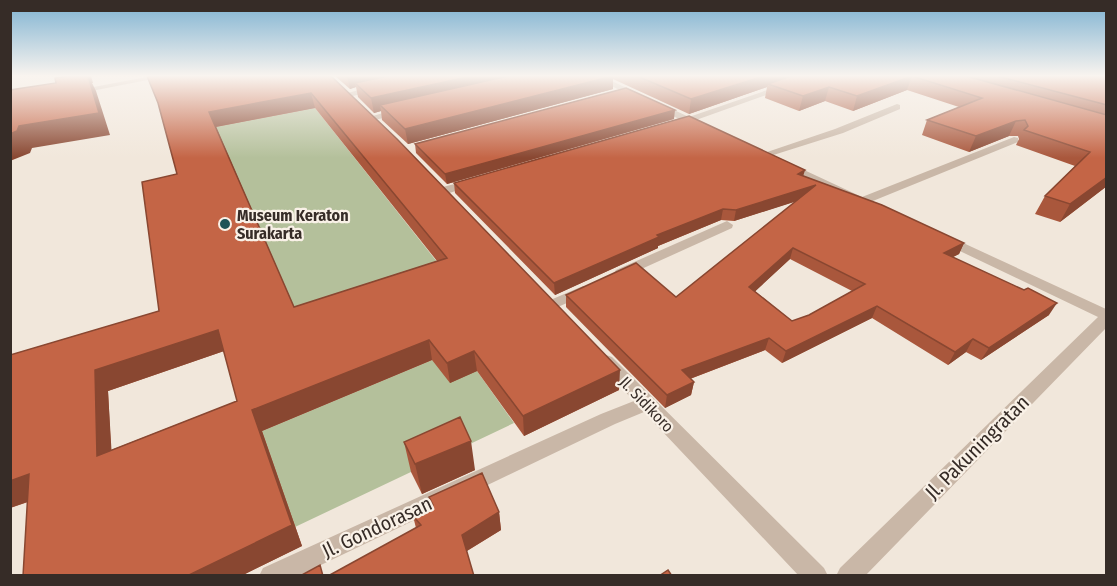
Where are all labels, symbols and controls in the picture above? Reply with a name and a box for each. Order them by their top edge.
place label: Museum Keraton Surakarta [237,206,349,243]
marker: Museum Keraton Surakarta [218,217,232,231]
street label: Jl. Sidikoro [616,373,678,436]
street label: Jl. Pakuningratan [920,390,1034,504]
street label: Jl. Gondorasan [318,491,436,563]

